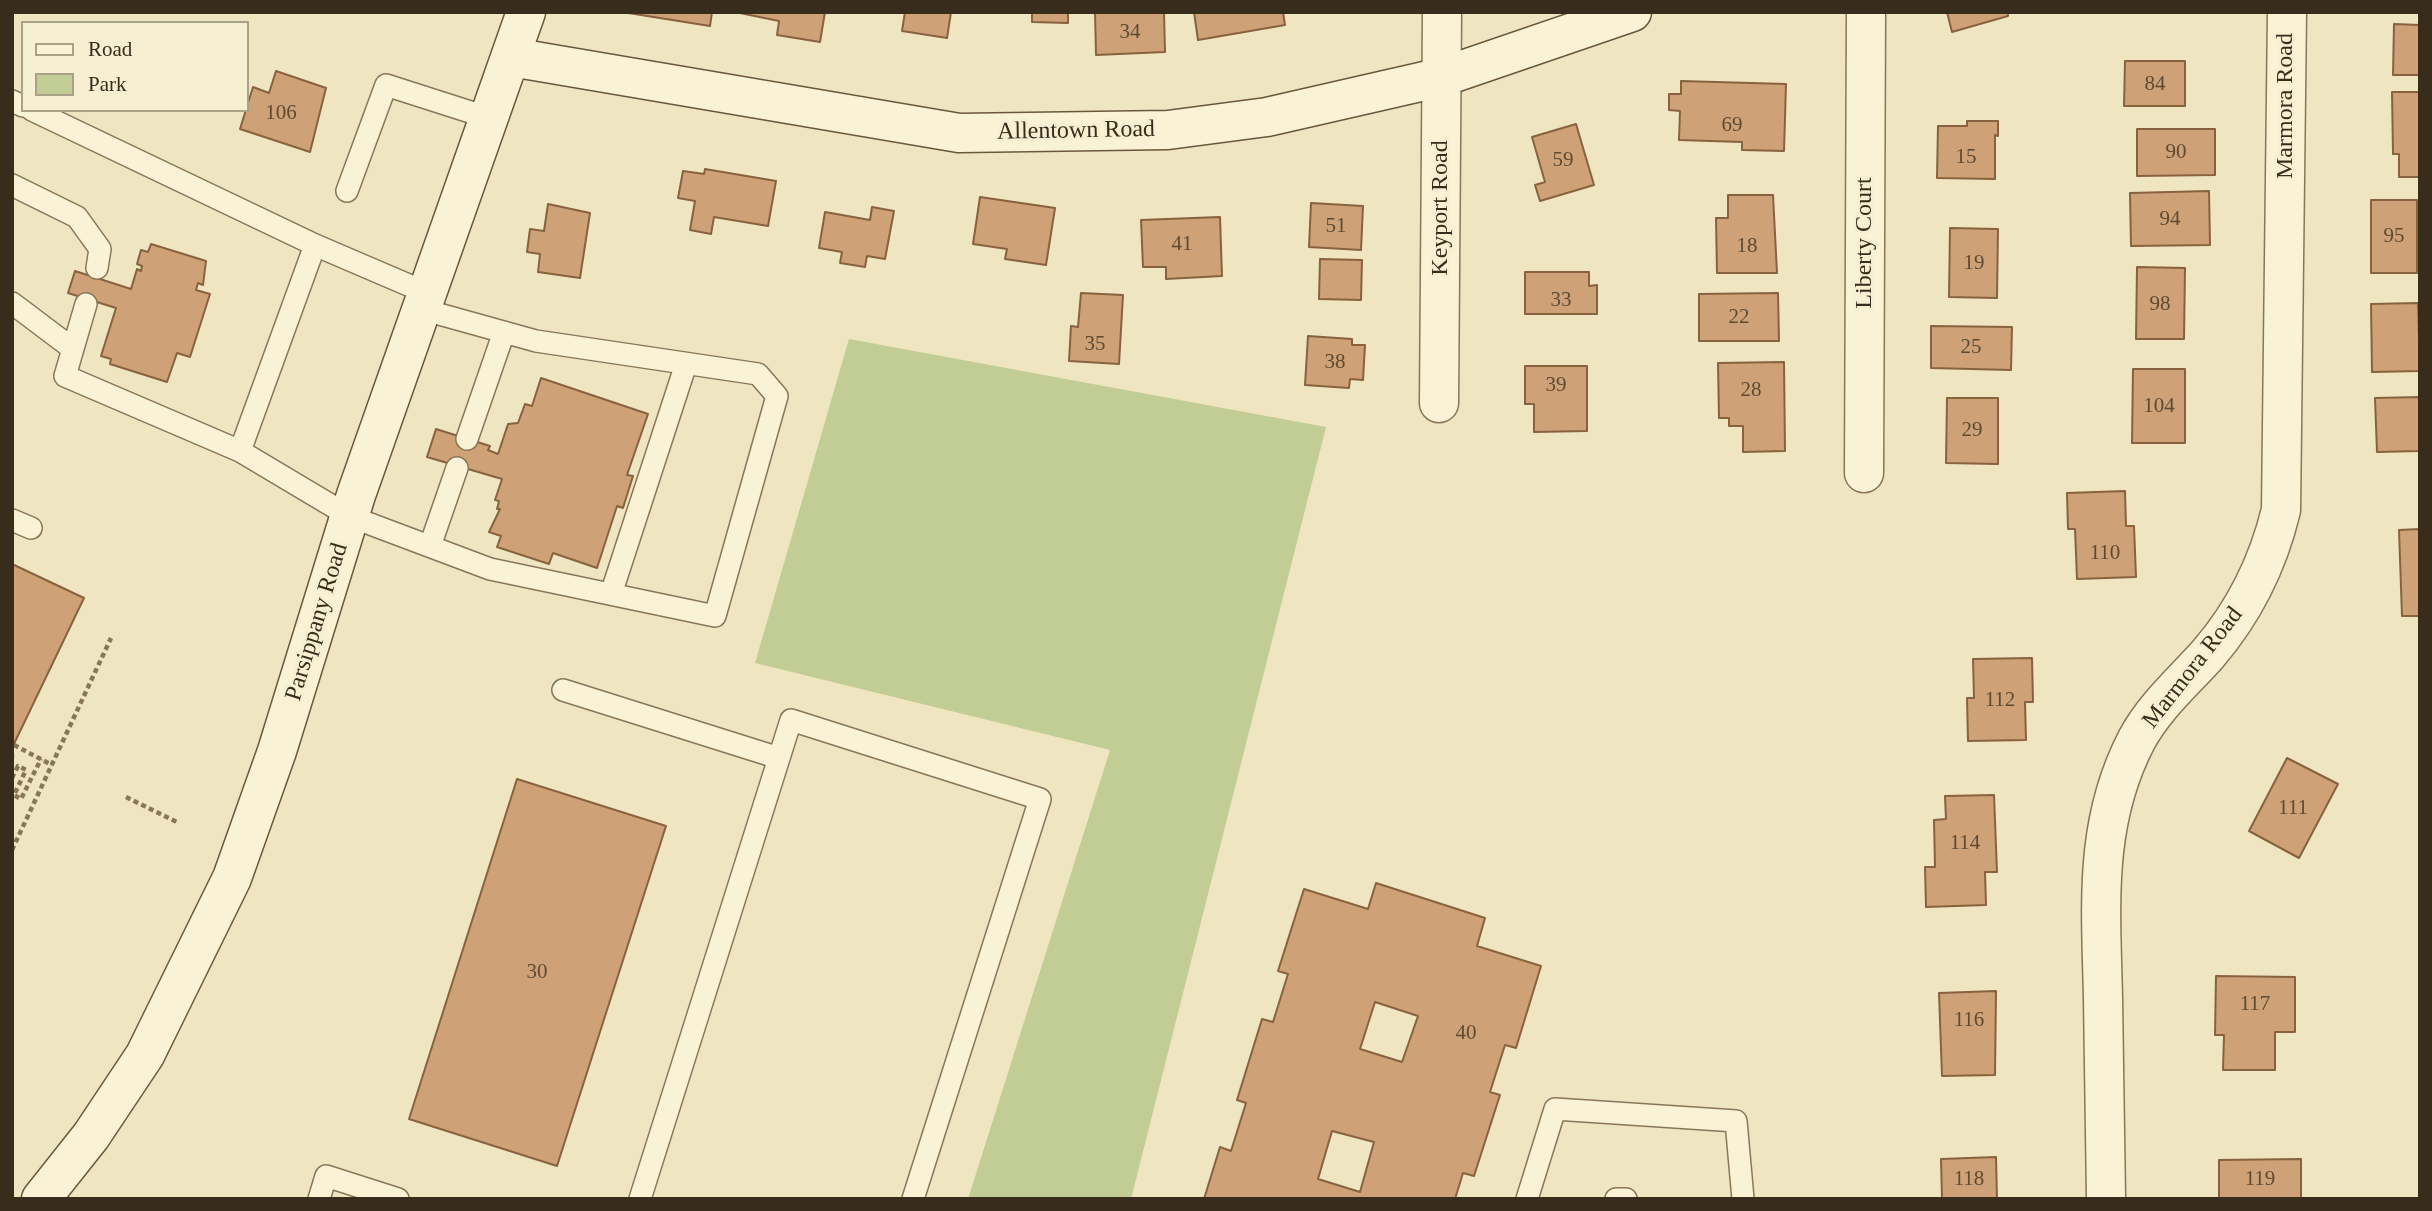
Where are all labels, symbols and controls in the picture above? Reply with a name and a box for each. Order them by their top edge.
house number: 34 [1120,19,1140,45]
legend [21,21,248,112]
street label: Marmora Road [2272,33,2300,179]
text: Road [88,37,132,61]
house number: 84 [2144,71,2166,97]
text: Park [88,72,127,96]
house number: 106 [265,100,297,126]
house number: 69 [1722,112,1742,138]
street label: Allentown Road [997,115,1155,147]
house number: 90 [2166,139,2186,165]
street label: Keyport Road [1427,140,1455,276]
house number: 15 [1955,144,1976,170]
house number: 59 [1552,147,1574,173]
street label: Liberty Court [1851,177,1879,309]
house number: 94 [2160,206,2180,232]
house number: 51 [1326,213,1346,239]
house number: 95 [2384,223,2404,249]
house number: 41 [1172,231,1192,257]
house number: 18 [1736,233,1758,259]
house number: 19 [1964,250,1984,276]
house number: 33 [1550,287,1572,313]
house number: 98 [2150,291,2170,317]
house number: 22 [1728,304,1750,330]
house number: 35 [1084,331,1106,357]
house number: 25 [1960,334,1982,360]
house number: 38 [1324,349,1346,375]
house number: 39 [1546,372,1566,398]
house number: 28 [1740,377,1762,403]
house number: 104 [2143,393,2175,419]
house number: 29 [1962,417,1982,443]
street label: Parsippany Road [279,540,355,704]
house number: 110 [2090,540,2120,566]
street label: Marmora Road [2137,602,2249,734]
house number: 112 [1985,687,2015,713]
house number: 111 [2278,795,2308,821]
house number: 114 [1950,830,1980,856]
house number: 30 [526,959,548,985]
house number: 117 [2240,991,2270,1017]
house number: 116 [1954,1007,1984,1033]
house number: 40 [1456,1020,1476,1046]
house number: 118 [1954,1166,1984,1192]
house number: 119 [2245,1166,2275,1192]

